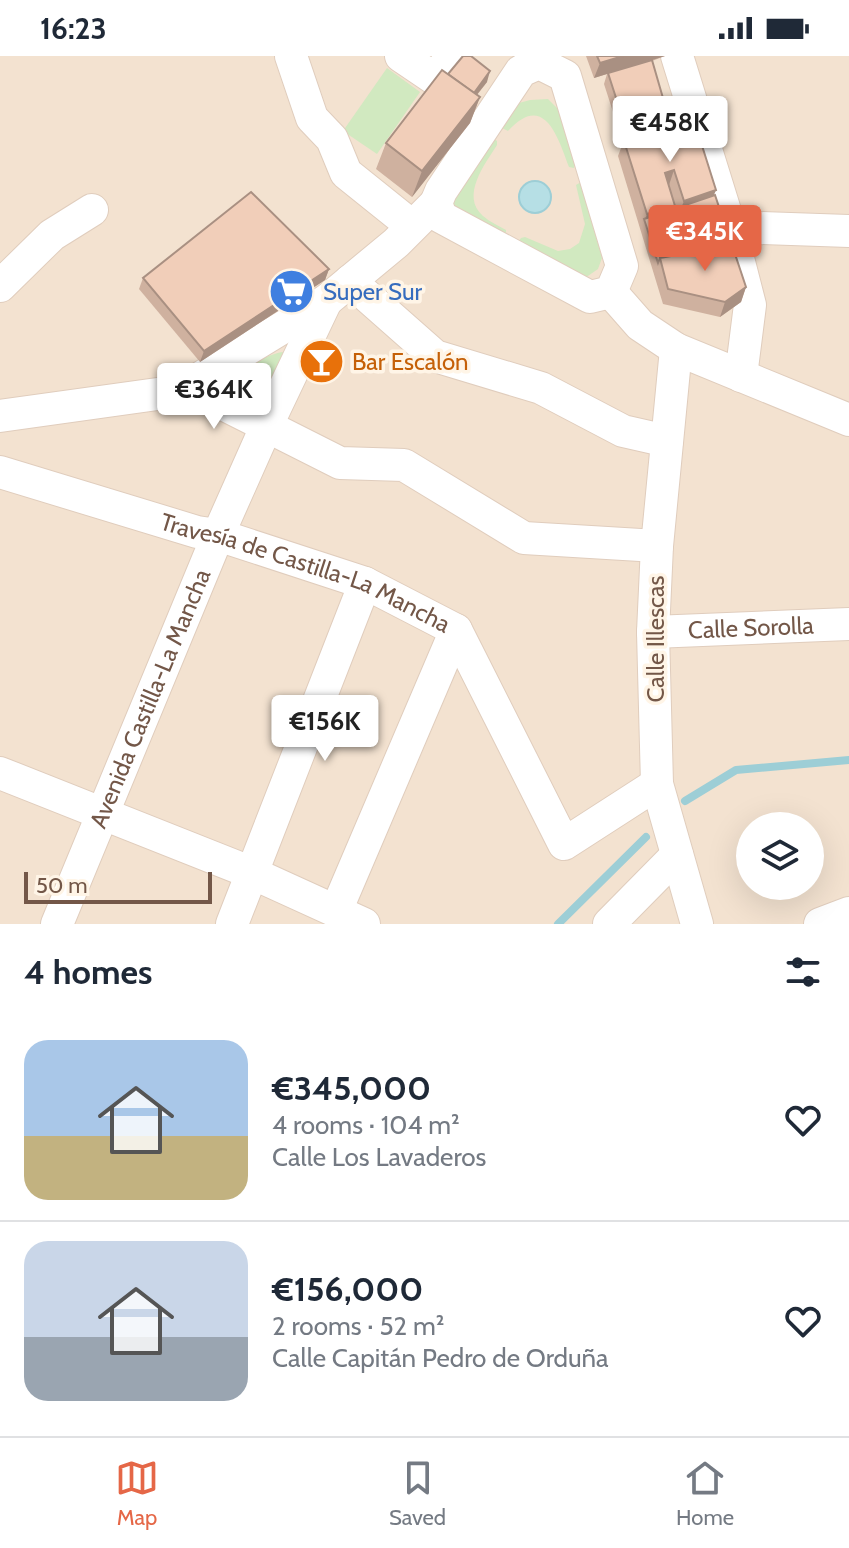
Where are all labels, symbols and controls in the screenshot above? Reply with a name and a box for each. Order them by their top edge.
text: 16:23 [40,10,107,47]
pin: €458K [614,96,726,164]
text: €458K [631,106,709,138]
pin: €345K [649,205,761,273]
text: €345K [666,215,744,247]
supermarket icon: Super Sur [268,268,316,316]
place label: Super Sur [323,277,423,306]
bar icon: Bar Escalón [297,338,345,386]
place label: Bar Escalón [352,347,469,376]
pin: €364K [158,363,270,431]
text: €364K [175,373,253,405]
street label: Travesía de Castilla-La Mancha [157,507,456,639]
street label: Avenida Castilla-La Mancha [83,564,217,832]
street label: Calle Illescas [641,576,670,702]
street label: Calle Sorolla [687,610,815,645]
pin: €156K [269,695,381,763]
text: €156K [289,705,361,737]
map controls [736,812,824,900]
button: layers [736,812,824,900]
scale bar [24,868,212,904]
text: 50 m [36,872,88,899]
icon: filters [781,950,825,994]
text: 4 homes [24,951,152,993]
text: €345,000 [272,1067,431,1109]
icon: home [88,1072,184,1168]
icon: heart [781,1098,825,1142]
text: 4 rooms · 104 m² [272,1109,460,1141]
text: Calle Los Lavaderos [272,1141,486,1173]
text: €156,000 [272,1268,423,1310]
icon: home [88,1273,184,1369]
icon: heart [781,1299,825,1343]
text: 2 rooms · 52 m² [272,1310,444,1342]
text: Calle Capitán Pedro de Orduña [272,1342,609,1374]
tab: Map [115,1456,159,1531]
tab: Saved [389,1456,446,1531]
tab: Home [676,1456,734,1531]

